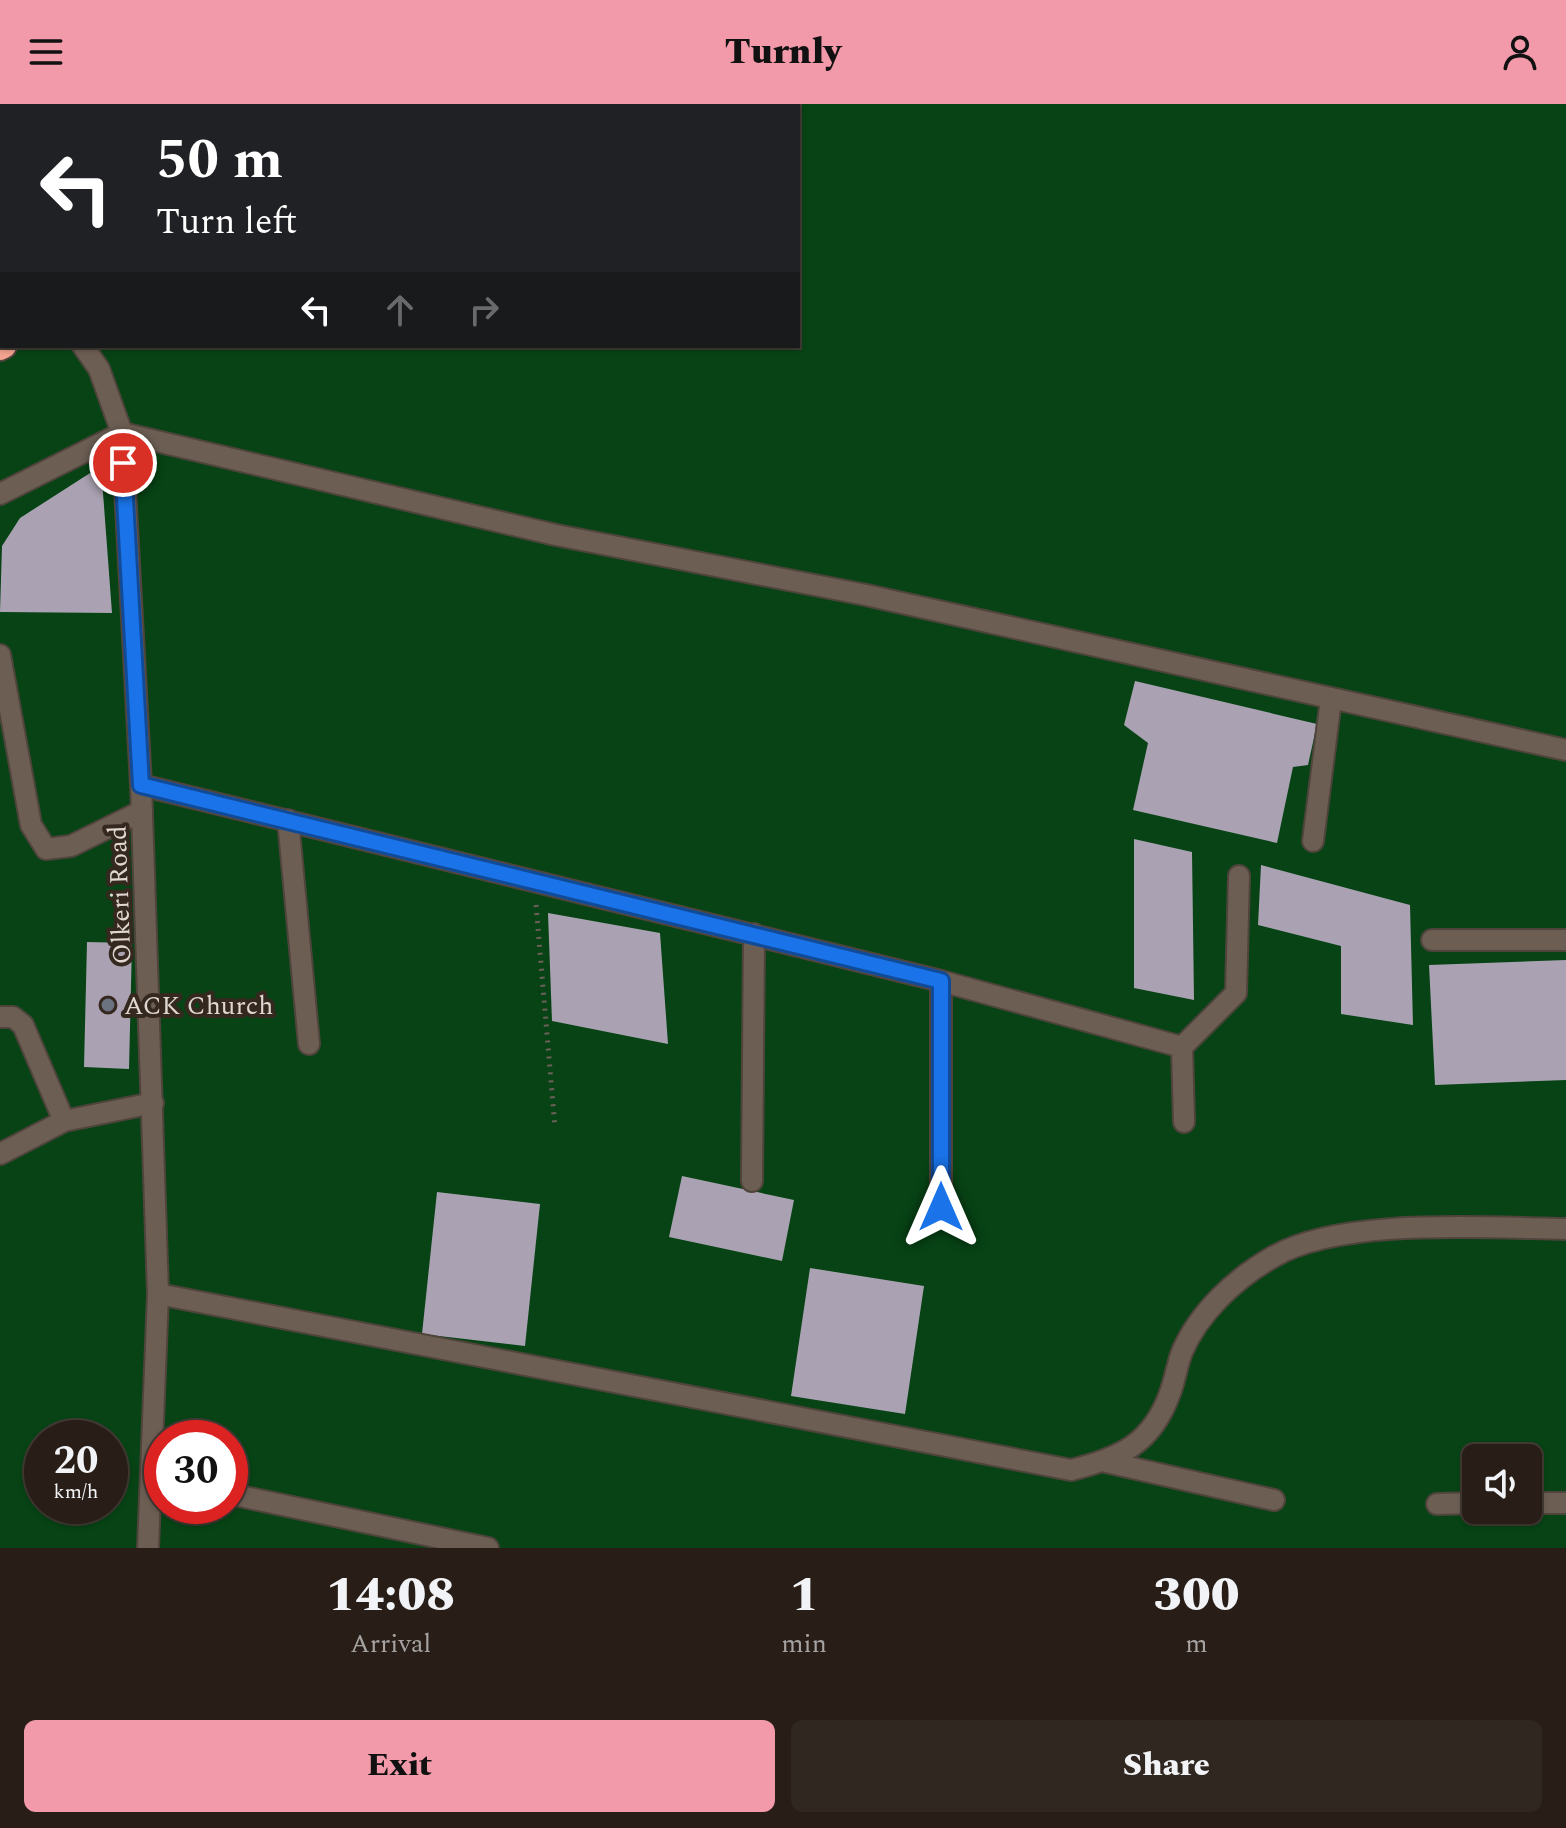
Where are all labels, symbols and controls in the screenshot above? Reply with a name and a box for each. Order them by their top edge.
text: Turnly [725,25,841,80]
icon: menu [24,30,68,74]
icon: person [1498,30,1542,74]
text: 50 m [156,118,283,203]
icon: left [24,136,128,240]
text: Turn left [156,195,297,250]
icon: left [294,288,338,332]
icon: ahead [378,288,422,332]
icon: right [462,288,506,332]
pin [89,429,157,497]
icon: arrive [101,441,145,485]
street label: Olkeri Road [98,825,142,965]
place label: ACK Church [124,986,273,1026]
marker: ACK Church [99,996,117,1014]
position arrow [899,1165,983,1249]
speed limit sign: 30 [144,1420,248,1524]
text: 20 [54,1431,98,1492]
map controls [1462,1444,1542,1524]
button: sound [1462,1444,1542,1524]
text: km/h [54,1477,99,1507]
text: 14:08 [326,1559,455,1632]
text: 1 [790,1559,819,1632]
text: 300 [1153,1559,1240,1632]
text: Arrival [350,1624,431,1664]
text: min [781,1624,827,1664]
text: m [1185,1624,1208,1664]
button: Exit [24,1720,775,1812]
button: Share [791,1720,1542,1812]

